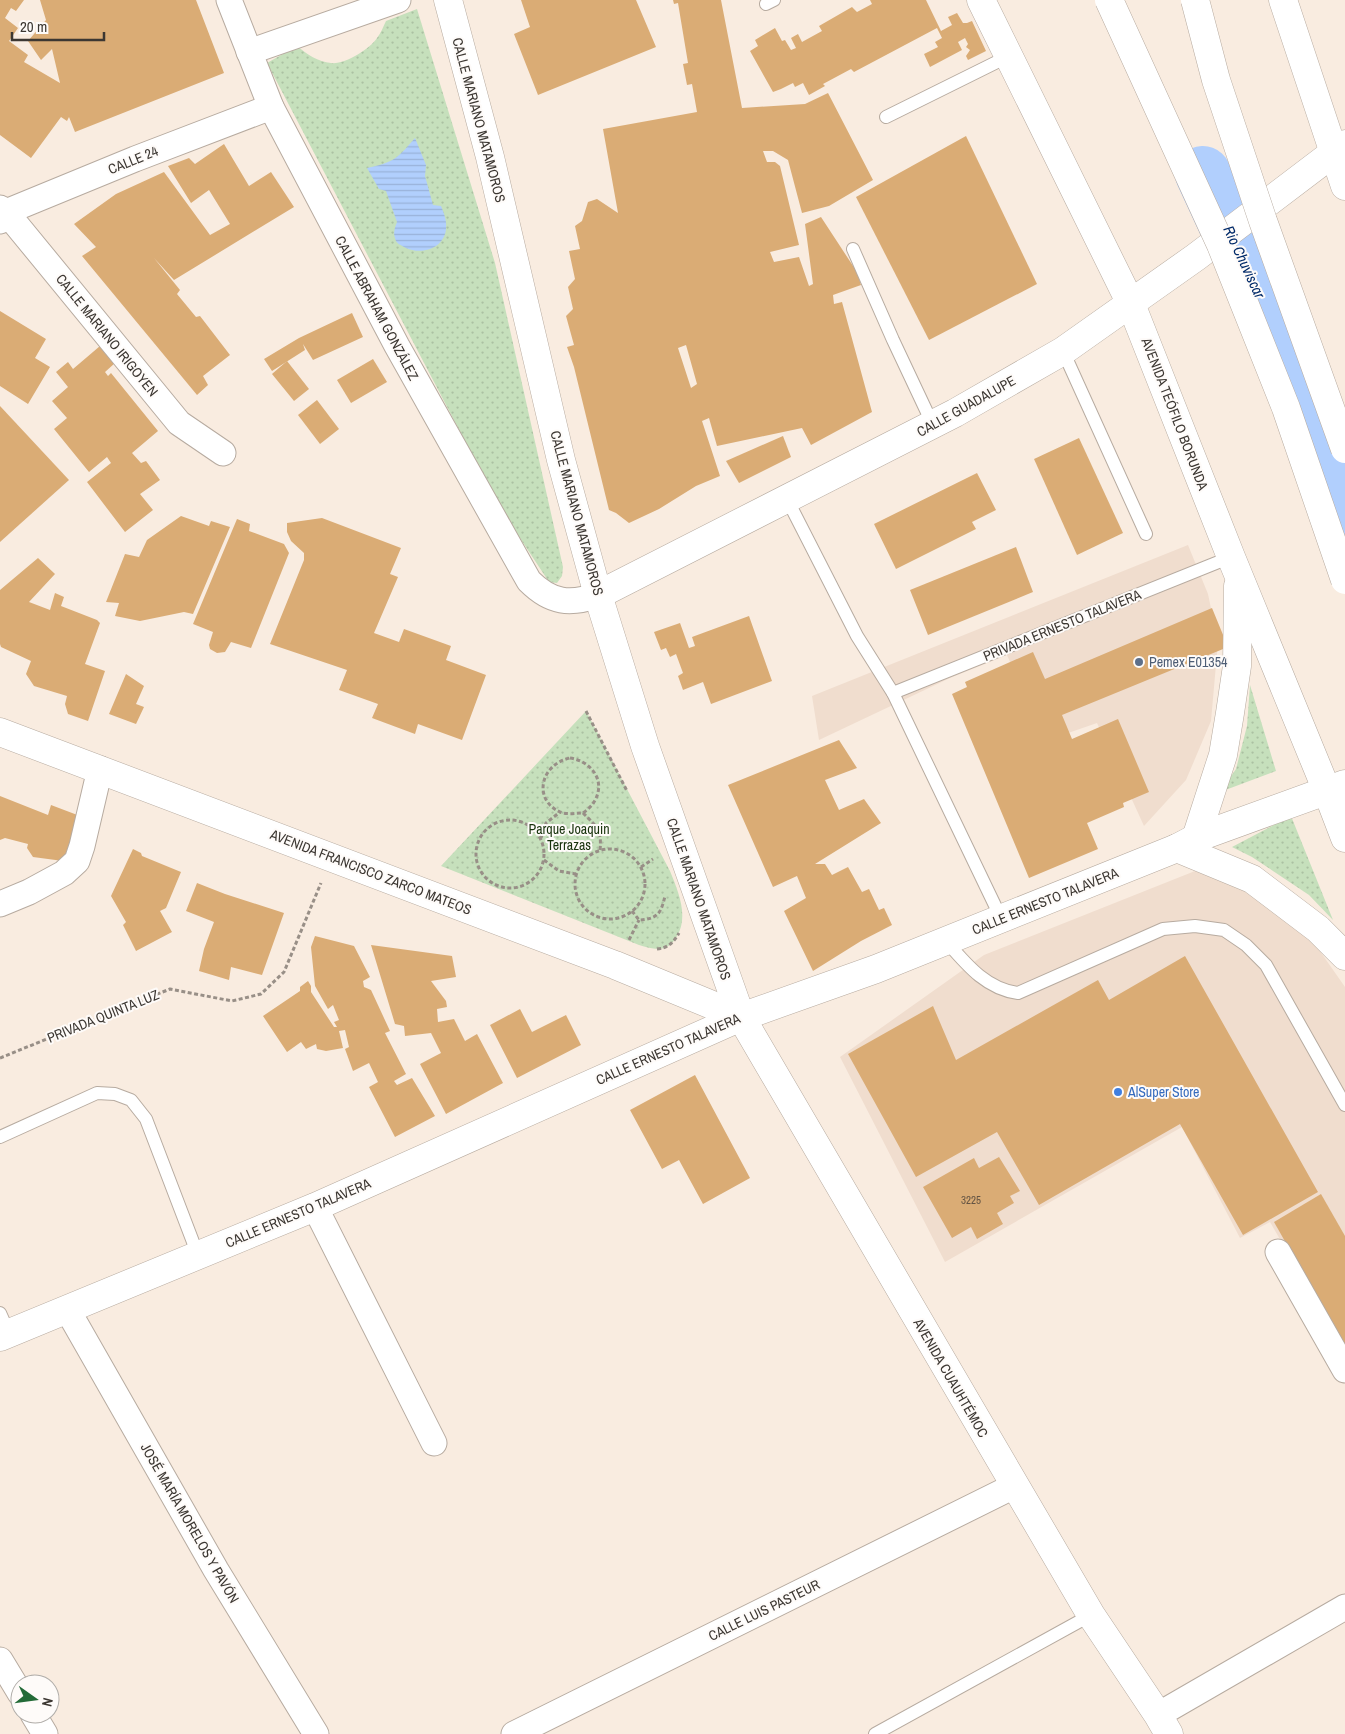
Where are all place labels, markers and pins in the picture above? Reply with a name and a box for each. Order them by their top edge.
place label: Pemex E01354 [1149,653,1228,671]
marker: Pemex E01354 [1133,656,1145,668]
place label: AlSuper Store [1127,1083,1199,1101]
marker: AlSuper Store [1112,1086,1124,1098]

